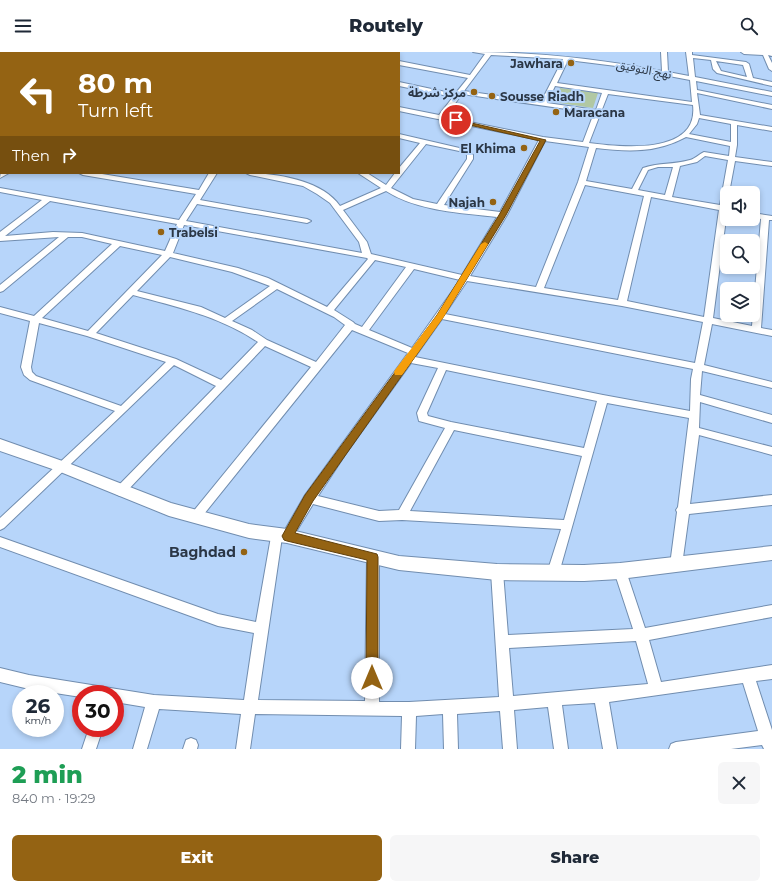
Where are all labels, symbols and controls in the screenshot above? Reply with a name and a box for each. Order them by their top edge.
icon: menu [12,15,34,37]
text: Routely [349,15,423,37]
icon: search [738,15,760,37]
place label: Jawhara [509,56,563,71]
street label: نهج التوفيق [615,56,673,84]
marker: Jawhara [566,58,576,68]
text: 80 m [78,66,153,100]
icon: left [12,68,64,120]
place label: مركز شرطة [408,85,466,100]
marker: مركز شرطة [469,87,479,97]
place label: Sousse Riadh [500,89,584,104]
marker: Sousse Riadh [487,91,497,101]
text: Turn left [78,100,153,122]
pin [439,103,473,137]
place label: Maracana [564,105,625,120]
marker: Maracana [551,107,561,117]
icon: arrive [445,109,467,131]
place label: El Khima [460,141,516,156]
marker: El Khima [519,143,529,153]
icon: right [58,144,80,166]
text: Then [12,146,50,165]
map controls [720,186,760,322]
button: sound [720,186,760,226]
place label: Najah [449,195,485,210]
marker: Najah [488,197,498,207]
place label: Trabelsi [169,225,218,240]
marker: Trabelsi [156,227,166,237]
button: search [720,234,760,274]
button: layers [720,282,760,322]
place label: Baghdad [169,543,236,561]
marker: Baghdad [239,547,249,557]
position arrow [351,657,393,699]
speed limit sign: 30 [72,685,124,737]
text: 26 [26,694,50,718]
text: km/h [25,714,51,727]
text: 2 min [12,760,83,789]
button: close [718,762,760,804]
text: 840 m · 19:29 [12,790,95,806]
button: Exit [12,835,382,881]
button: Share [390,835,760,881]

